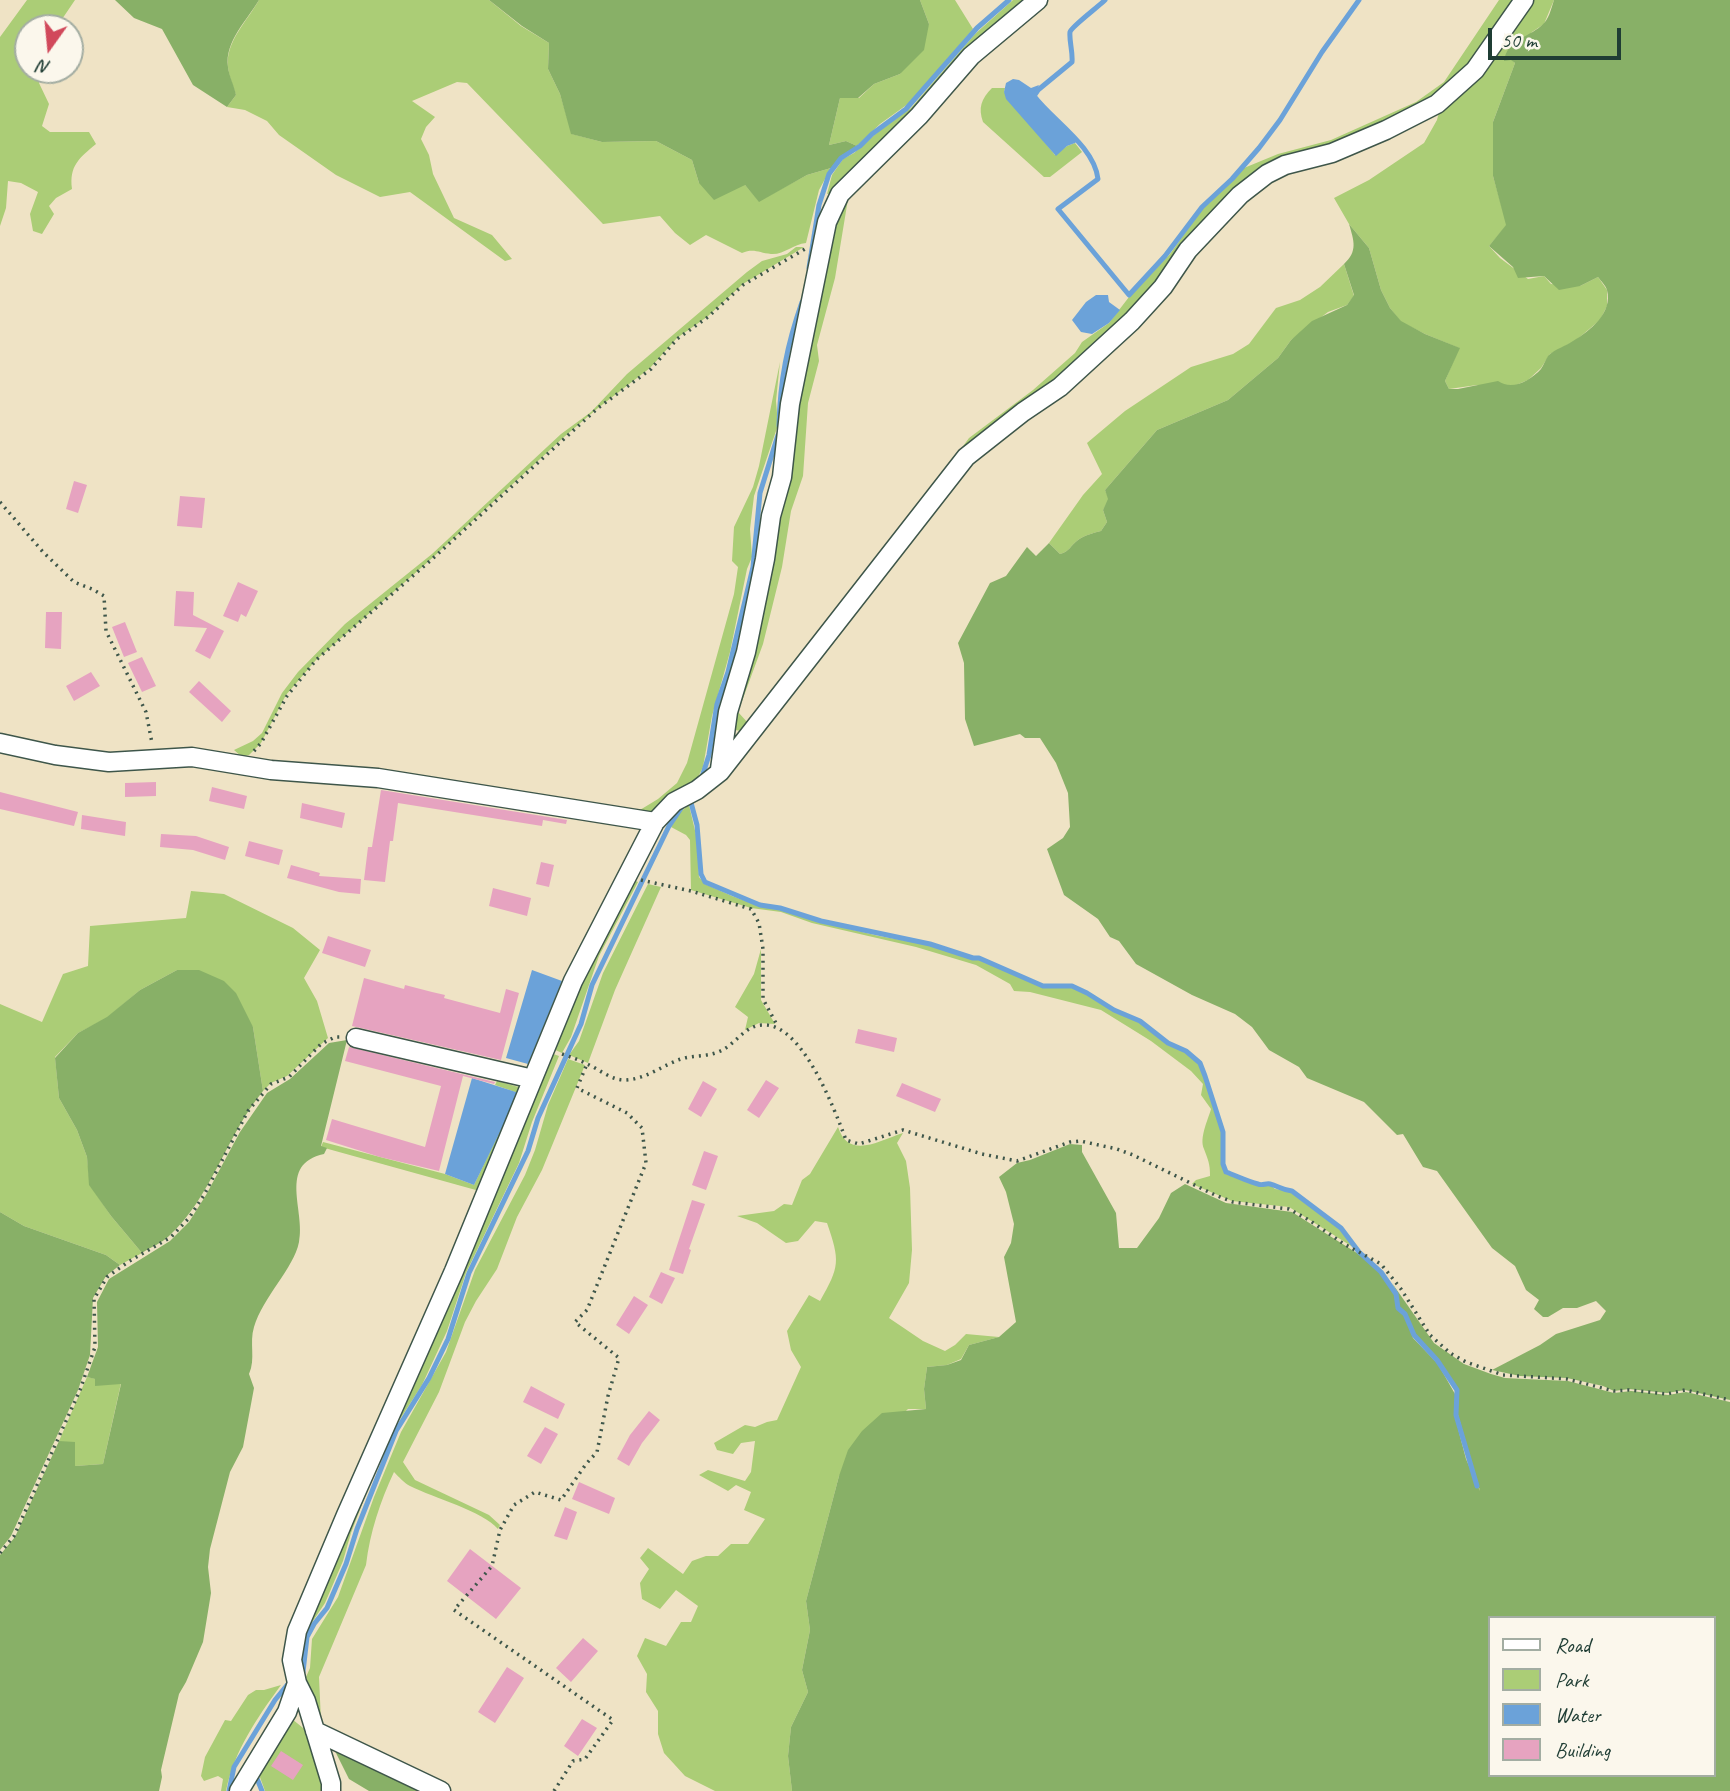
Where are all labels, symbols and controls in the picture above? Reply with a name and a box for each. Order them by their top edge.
north arrow [14,14,84,84]
scale bar [1492,14,1625,58]
text: 50 m [1501,27,1537,53]
text: N [35,54,53,80]
legend [1488,1616,1716,1777]
text: Road [1555,1632,1590,1658]
text: Park [1555,1667,1588,1693]
text: Water [1555,1702,1601,1728]
text: Building [1555,1737,1610,1763]

